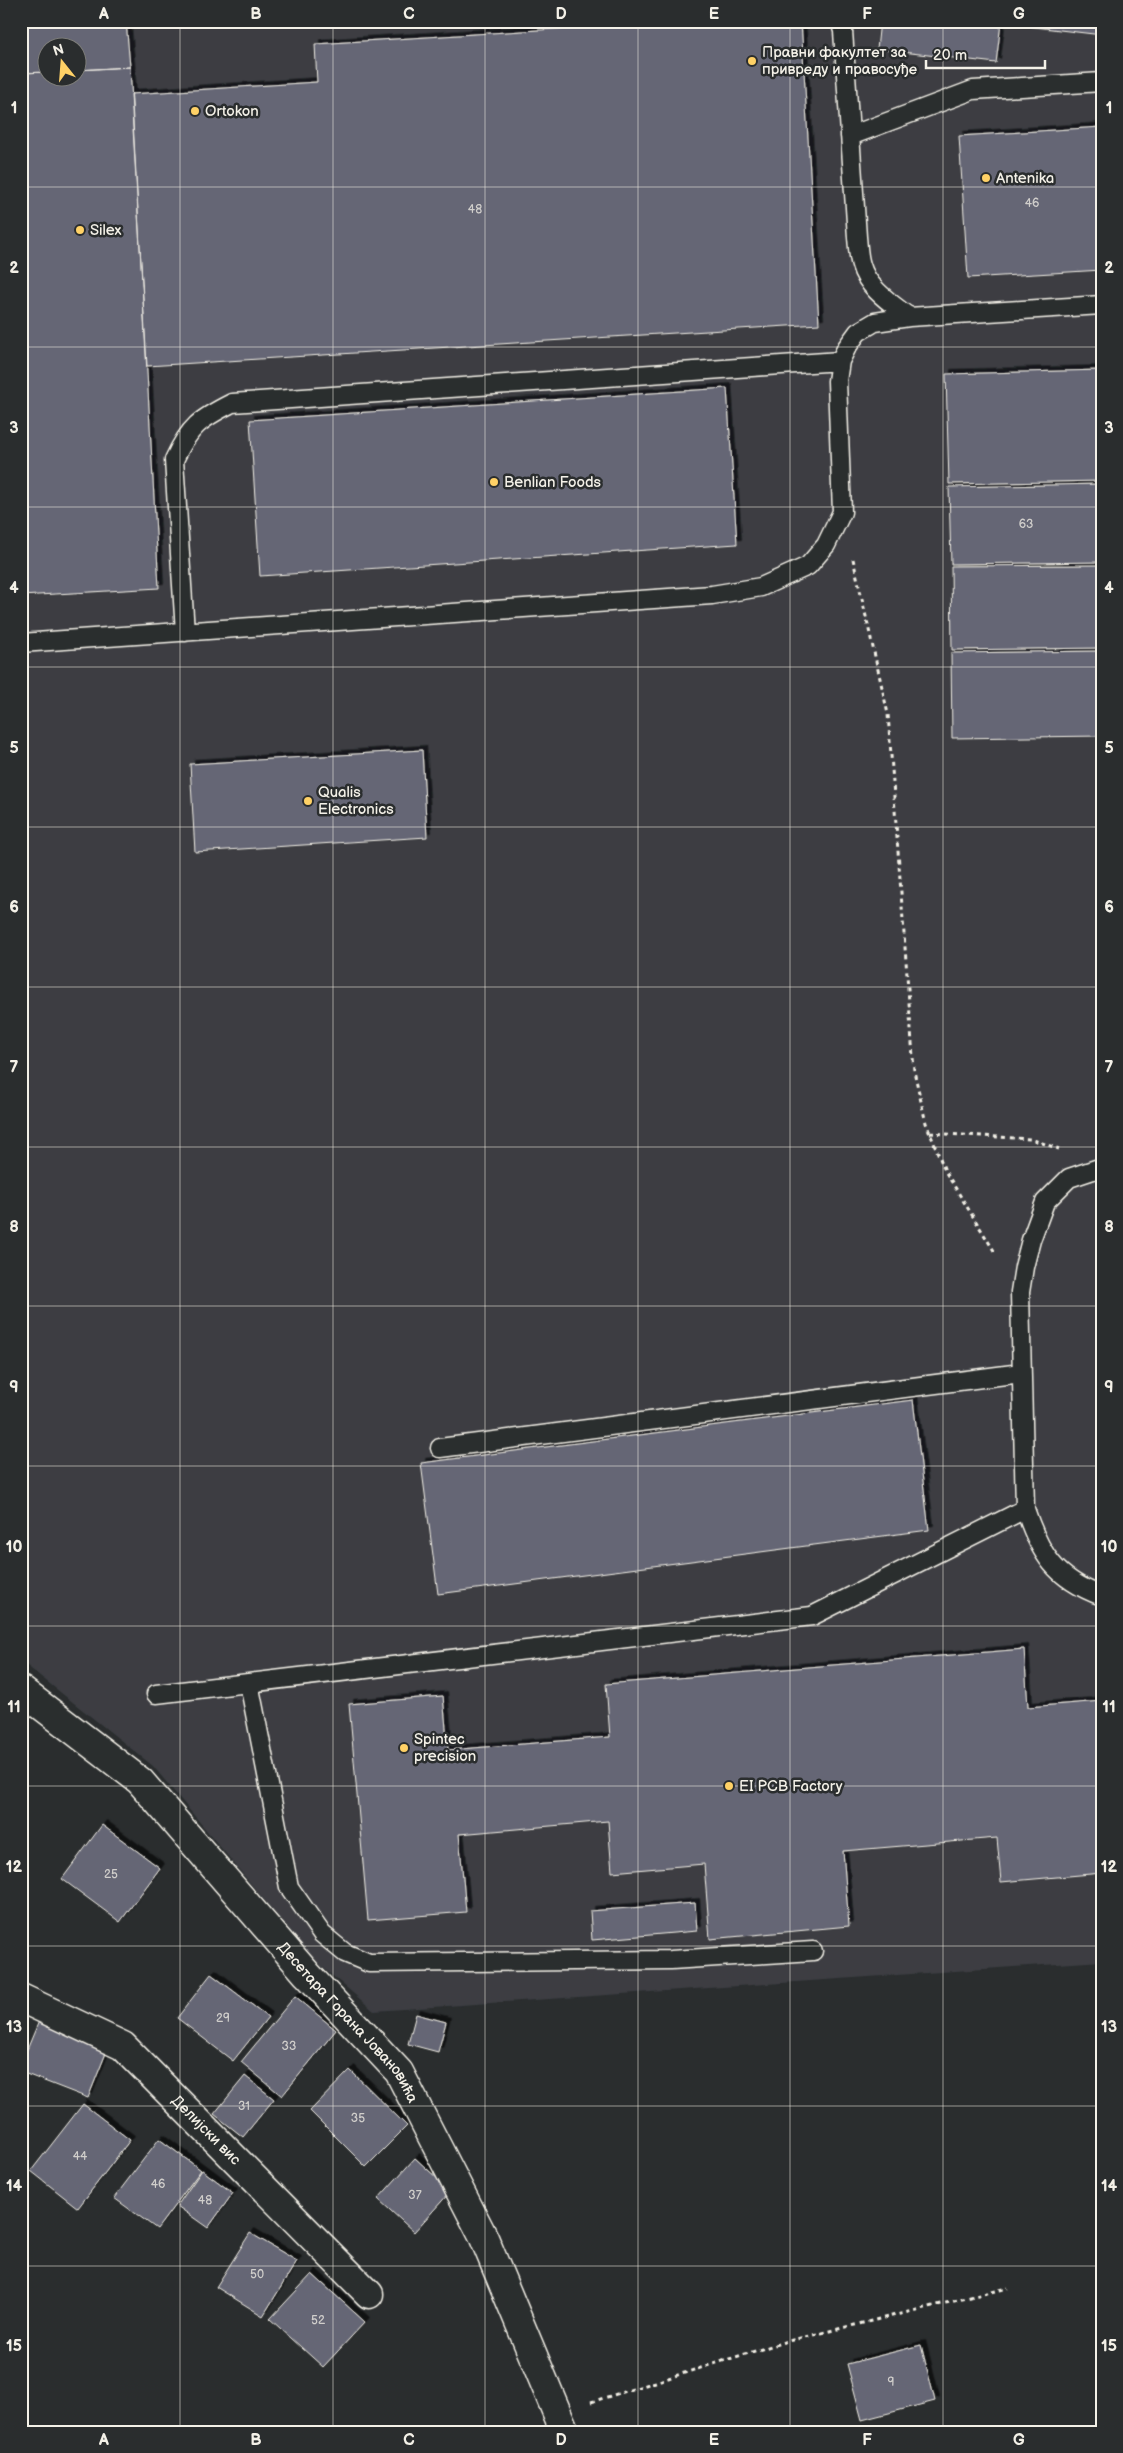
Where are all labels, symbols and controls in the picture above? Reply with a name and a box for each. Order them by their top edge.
text: A [98,5,109,24]
text: B [250,5,262,24]
text: C [403,5,415,24]
text: D [555,5,567,24]
text: E [709,5,719,24]
text: F [862,5,872,24]
text: G [1013,5,1025,24]
north arrow [38,38,88,88]
scale bar [926,38,1044,70]
text: N [51,40,66,60]
place label: Правни факултет за привреду и правосуђе [762,43,917,79]
text: 20 m [933,46,967,65]
marker: Правни факултет за привреду и правосуђе [746,55,758,67]
text: 1 [11,99,17,118]
text: 1 [1106,99,1112,118]
place label: Ortokon [205,102,259,121]
marker: Ortokon [189,105,201,117]
place label: Antenika [996,169,1054,188]
marker: Antenika [980,172,992,184]
house number: 46 [1025,196,1039,211]
house number: 48 [468,202,482,217]
place label: Silex [90,221,122,240]
marker: Silex [74,224,86,236]
text: 2 [9,259,19,278]
text: 2 [1104,259,1114,278]
text: 3 [9,419,19,438]
text: 3 [1104,419,1114,438]
place label: Benlian Foods [504,473,602,492]
marker: Benlian Foods [488,476,500,488]
house number: 63 [1019,517,1033,532]
text: 4 [9,579,19,598]
text: 4 [1104,579,1114,598]
text: 5 [9,739,19,758]
text: 5 [1104,739,1114,758]
place label: Qualis Electronics [318,783,394,819]
marker: Qualis Electronics [302,795,314,807]
text: 6 [9,898,19,917]
text: 6 [1104,898,1114,917]
text: 7 [10,1058,19,1077]
text: 7 [1105,1058,1114,1077]
text: 8 [9,1218,19,1237]
text: 8 [1104,1218,1114,1237]
text: 9 [9,1378,19,1397]
text: 9 [1104,1378,1114,1397]
text: 10 [6,1538,22,1557]
text: 10 [1101,1538,1117,1557]
text: 11 [7,1698,21,1717]
text: 11 [1102,1698,1116,1717]
place label: Spintec precision [414,1730,476,1766]
marker: Spintec precision [398,1742,410,1754]
place label: EI PCB Factory [739,1777,843,1796]
marker: EI PCB Factory [723,1780,735,1792]
text: 12 [6,1858,23,1877]
text: 12 [1101,1858,1118,1877]
house number: 25 [104,1867,118,1882]
street label: Десетара Горана Јовановића [274,1938,422,2106]
house number: 29 [216,2011,230,2026]
text: 13 [6,2018,22,2037]
text: 13 [1101,2018,1117,2037]
house number: 33 [282,2039,296,2054]
street label: Делијски вис [167,2091,245,2170]
house number: 31 [238,2099,250,2114]
house number: 35 [351,2111,365,2126]
house number: 44 [73,2149,88,2164]
text: 14 [6,2177,23,2196]
house number: 46 [151,2177,165,2192]
text: 14 [1101,2177,1118,2196]
house number: 37 [408,2188,422,2203]
house number: 48 [198,2193,212,2208]
house number: 50 [250,2267,264,2282]
house number: 52 [311,2313,325,2328]
text: 15 [6,2337,22,2356]
text: 15 [1101,2337,1117,2356]
house number: 9 [888,2375,895,2390]
text: A [98,2431,109,2450]
text: B [250,2431,262,2450]
text: C [403,2431,415,2450]
text: D [555,2431,567,2450]
text: E [709,2431,719,2450]
text: F [862,2431,872,2450]
text: G [1013,2431,1025,2450]

